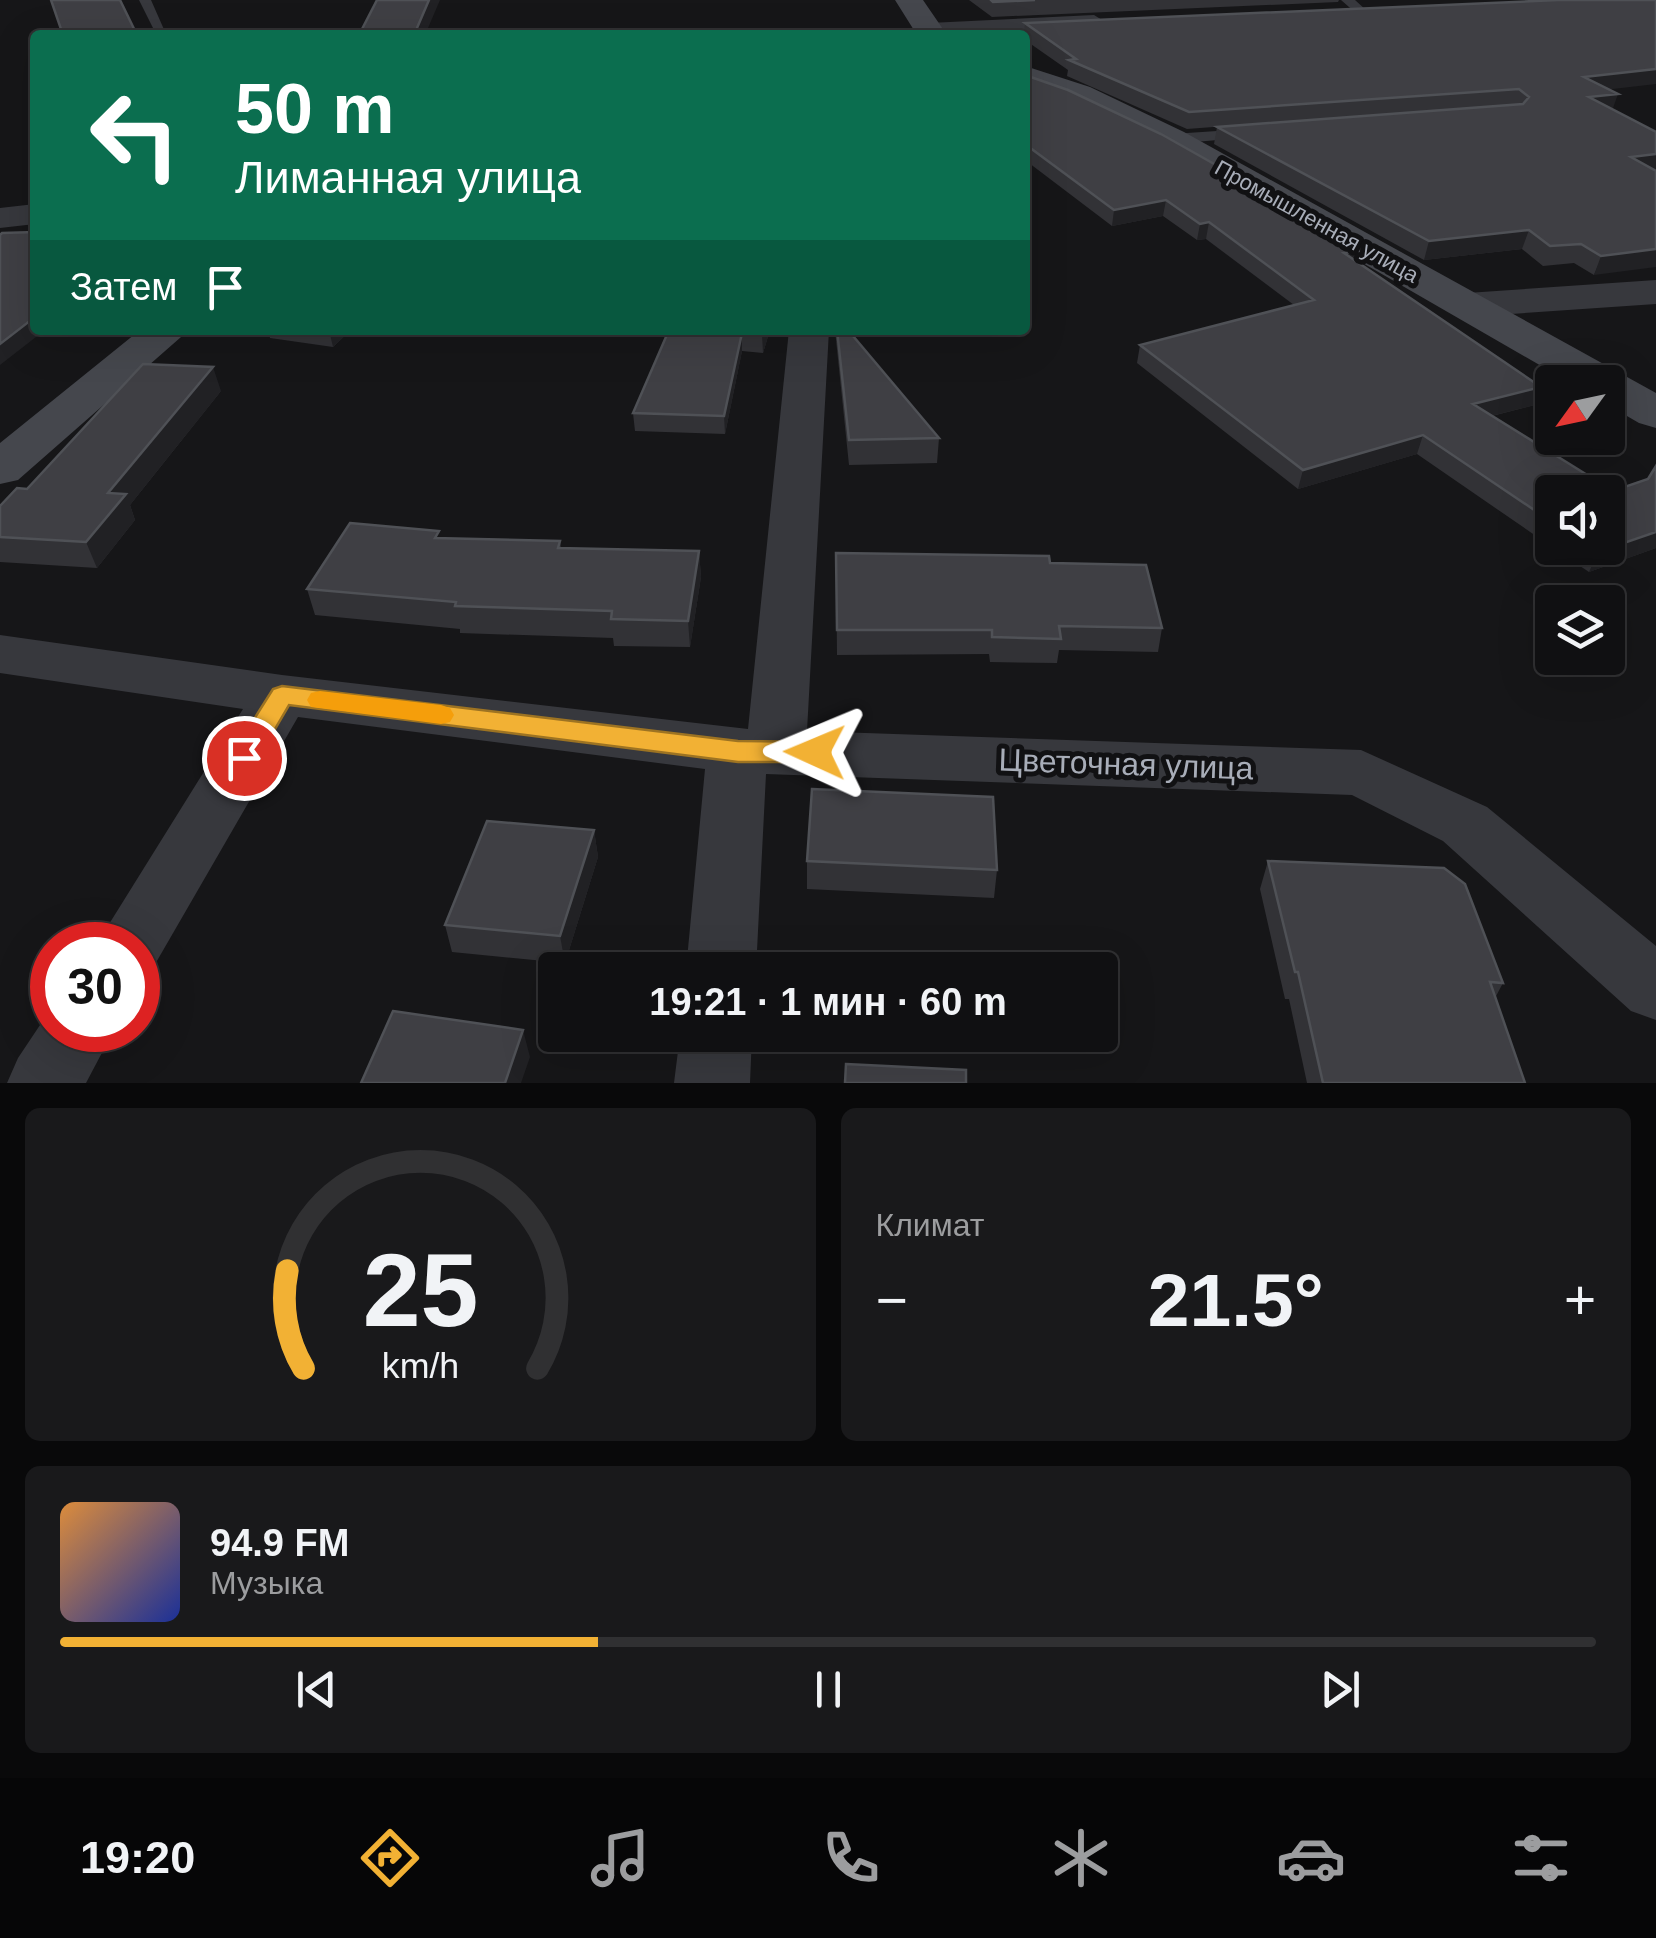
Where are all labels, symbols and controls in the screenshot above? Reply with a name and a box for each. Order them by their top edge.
icon: left [70,70,200,200]
text: 50 m [235,70,395,148]
text: Лиманная улица [235,152,581,203]
street label: Промышленная улица [1211,155,1424,288]
icon: arrive [198,260,253,315]
text: Затем [70,266,178,308]
north arrow [1535,365,1625,455]
map controls [1535,365,1625,675]
button: sound [1535,475,1625,565]
button: layers [1535,585,1625,675]
position arrow [763,700,867,804]
pin [202,716,287,801]
icon: arrive [217,731,272,786]
street label: Цветочная улица [998,742,1254,786]
speed limit sign: 30 [30,922,160,1052]
text: 19:21 · 1 мин · 60 m [649,981,1007,1023]
text: Климат [876,1207,984,1243]
text: 25 [362,1232,478,1348]
text: 21.5° [1148,1258,1324,1342]
text: − [876,1269,908,1331]
text: + [1564,1269,1596,1331]
text: km/h [382,1346,459,1386]
text: 94.9 FM [210,1522,349,1564]
text: Музыка [210,1565,323,1601]
icon: previous [289,1662,344,1717]
icon: pause [801,1662,856,1717]
icon: next [1313,1662,1368,1717]
icon: directions [355,1823,425,1893]
icon: music [585,1823,655,1893]
icon: phone [816,1823,886,1893]
icon: climate [1046,1823,1116,1893]
icon: car [1276,1823,1346,1893]
icon: filters [1506,1823,1576,1893]
text: 19:20 [80,1832,195,1883]

